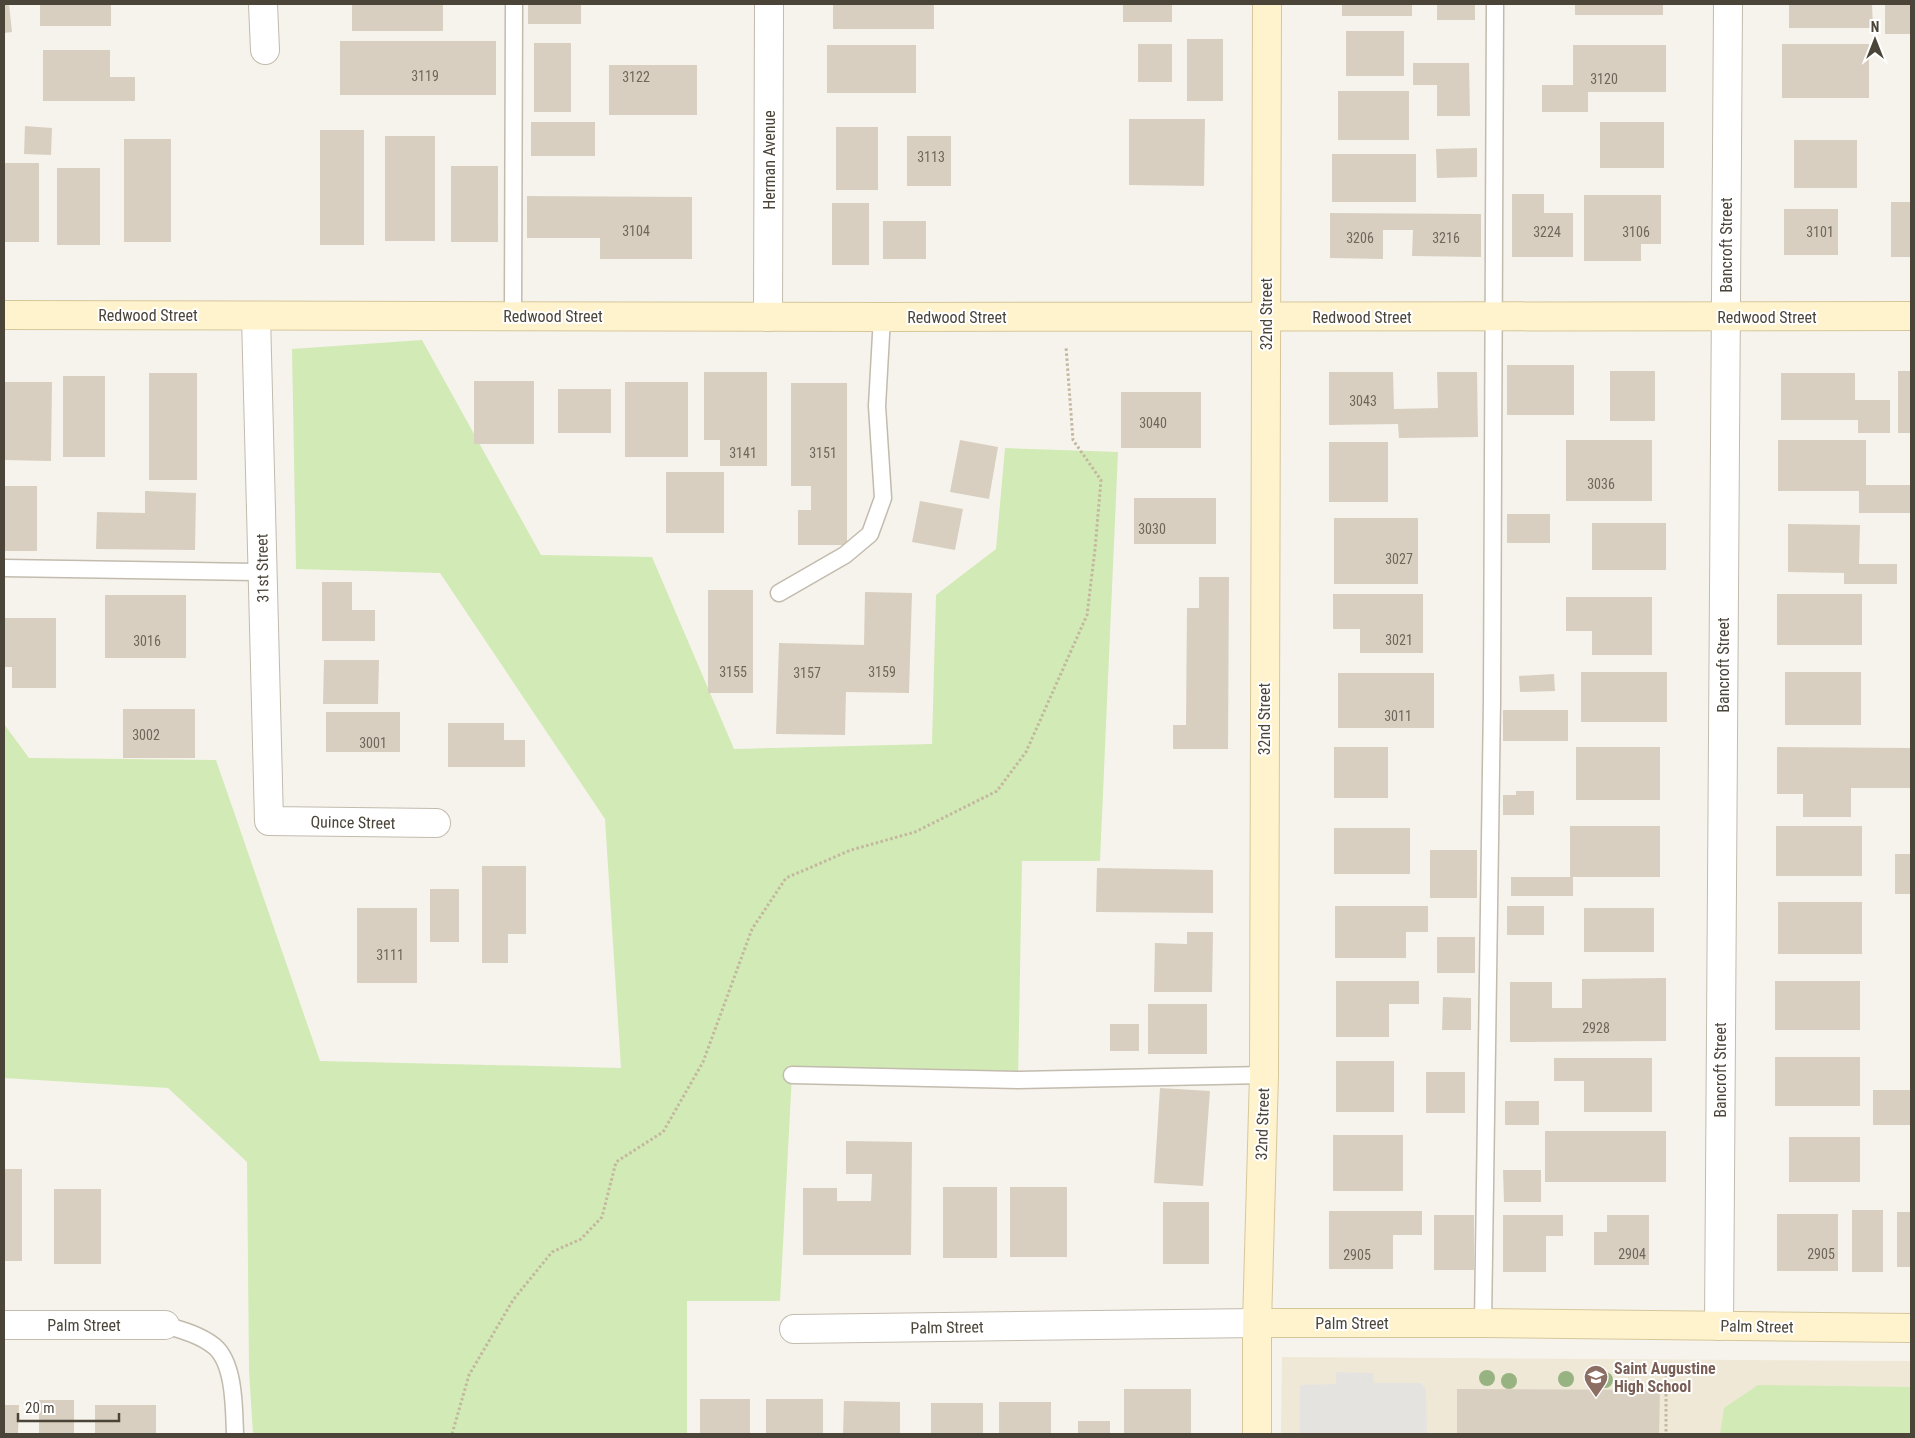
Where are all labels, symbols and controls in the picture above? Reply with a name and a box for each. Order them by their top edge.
north arrow [1850,15,1900,65]
text: N [1871,19,1879,35]
house number: 3119 [411,68,439,84]
house number: 3122 [622,69,650,85]
house number: 3120 [1590,71,1618,87]
street label: Herman Avenue [760,110,779,210]
house number: 3113 [917,149,945,165]
street label: Bancroft Street [1717,197,1736,293]
house number: 3104 [622,223,650,239]
house number: 3224 [1533,224,1561,240]
house number: 3106 [1622,224,1650,240]
house number: 3101 [1806,224,1834,240]
house number: 3206 [1346,230,1374,246]
house number: 3216 [1432,230,1460,246]
street label: 32nd Street [1257,277,1276,350]
street label: Redwood Street [98,306,198,325]
street label: Redwood Street [503,307,603,326]
street label: Redwood Street [907,308,1007,327]
street label: Redwood Street [1312,308,1412,327]
street label: Redwood Street [1717,308,1817,327]
house number: 3043 [1349,393,1377,409]
house number: 3040 [1139,415,1167,431]
house number: 3141 [729,445,757,461]
house number: 3151 [809,445,837,461]
house number: 3036 [1587,476,1615,492]
house number: 3030 [1138,521,1166,537]
street label: 31st Street [252,533,273,603]
house number: 3027 [1385,551,1413,567]
street label: Bancroft Street [1714,617,1733,713]
house number: 3021 [1385,632,1413,648]
house number: 3016 [133,633,161,649]
house number: 3155 [719,664,747,680]
house number: 3159 [868,664,896,680]
house number: 3157 [793,665,821,681]
street label: 32nd Street [1255,682,1274,755]
house number: 3011 [1384,708,1412,724]
house number: 3002 [132,727,160,743]
house number: 3001 [359,735,387,751]
street label: Quince Street [310,812,396,833]
house number: 3111 [376,947,404,963]
house number: 2928 [1582,1020,1610,1036]
street label: Bancroft Street [1711,1022,1730,1118]
street label: 32nd Street [1252,1087,1273,1161]
house number: 2904 [1618,1246,1646,1262]
house number: 2905 [1807,1246,1835,1262]
house number: 2905 [1343,1247,1371,1263]
street label: Palm Street [1315,1314,1389,1333]
street label: Palm Street [47,1316,121,1335]
street label: Palm Street [1720,1316,1794,1337]
street label: Palm Street [910,1317,984,1338]
place label: Saint Augustine High School [1614,1359,1716,1396]
school or university icon: Saint Augustine High School [1583,1364,1609,1398]
scale bar [18,1390,119,1422]
text: 20 m [25,1399,55,1417]

